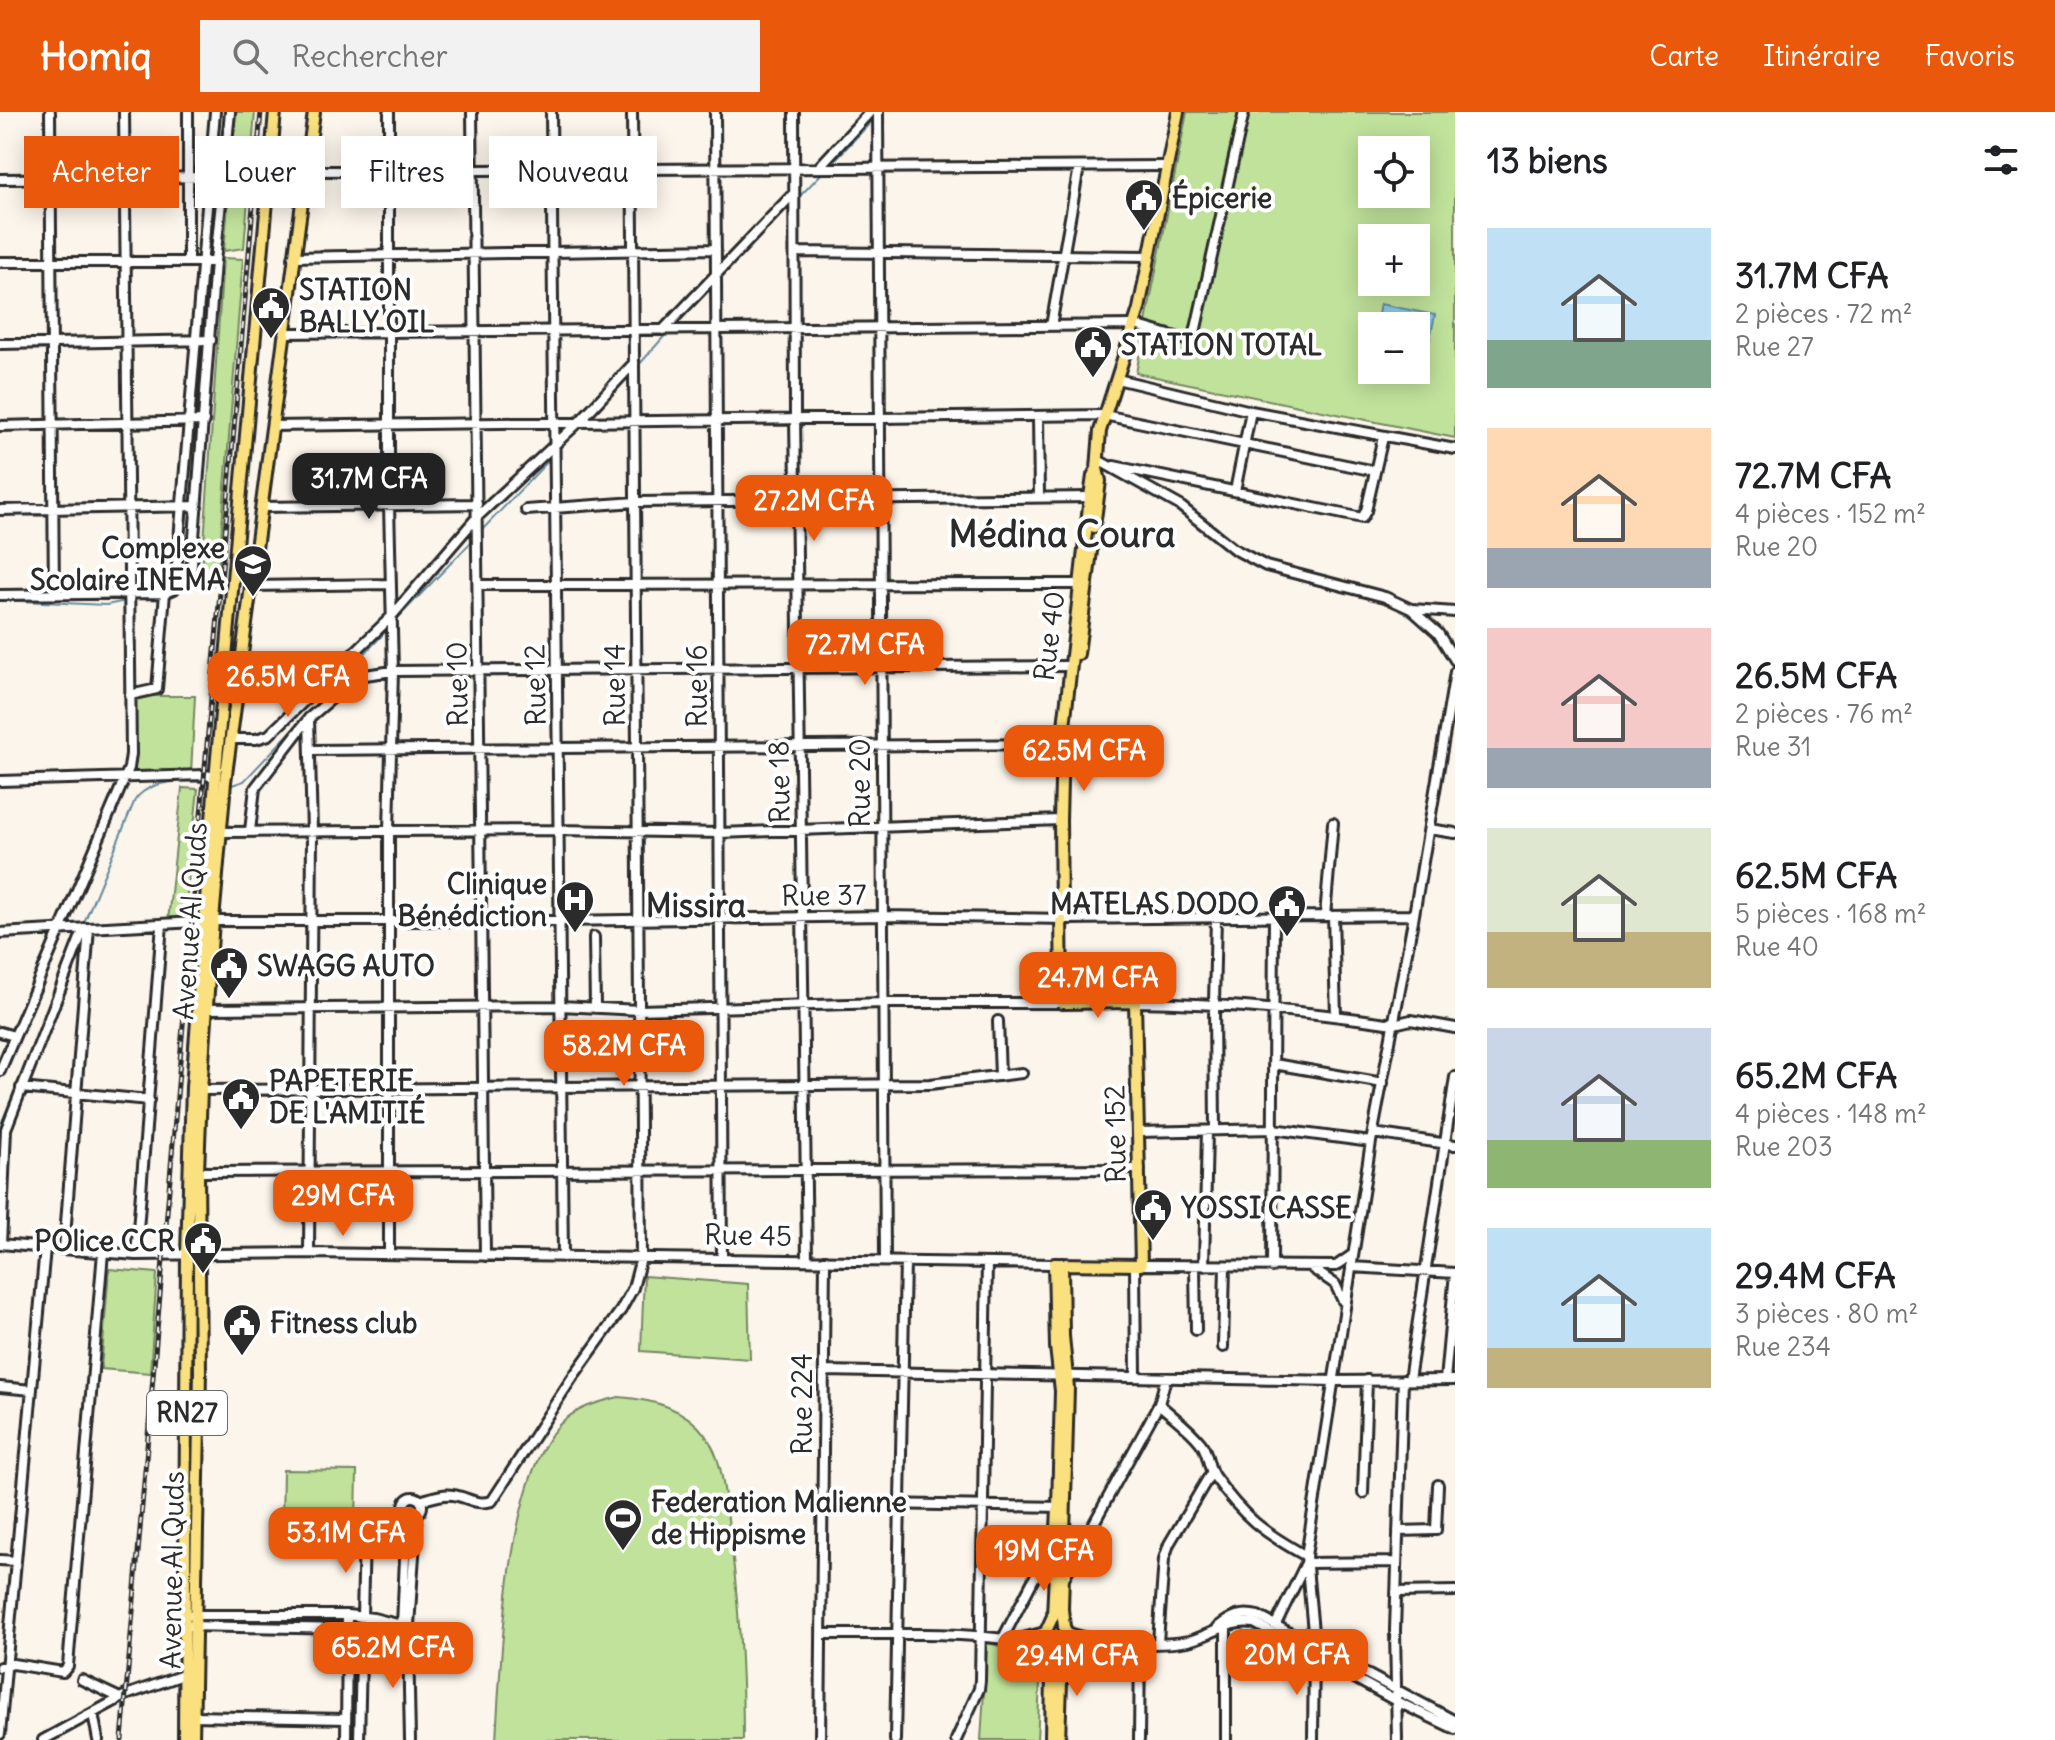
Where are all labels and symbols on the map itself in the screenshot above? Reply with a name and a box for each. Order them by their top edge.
public building icon: Épicerie [1123,177,1165,232]
place label: Épicerie [1172,179,1272,216]
place label: STATION BALLY OIL [299,272,434,340]
public building icon: STATION BALLY OIL [250,285,292,340]
public building icon: STATION TOTAL [1072,324,1114,379]
place label: STATION TOTAL [1121,327,1322,363]
pin: 31.7M CFA [277,453,461,521]
pin: 27.2M CFA [722,475,906,543]
district label: Médina Coura [949,512,1175,557]
place label: Complexe Scolaire INEMA [30,530,225,598]
school or university icon: Complexe Scolaire INEMA [232,543,274,598]
street label: Rue 40 [1026,589,1072,683]
pin: 72.7M CFA [773,619,957,687]
street label: Rue 10 [438,641,476,727]
street label: Rue 12 [516,644,554,726]
street label: Rue 14 [597,644,633,726]
street label: Rue 16 [679,645,715,727]
pin: 26.5M CFA [196,651,380,719]
pin: 62.5M CFA [992,725,1176,793]
street label: Rue 20 [842,738,878,828]
street label: Rue 18 [760,740,798,824]
street label: Avenue Al Quds [165,821,215,1021]
place label: Clinique Bénédiction [398,866,547,934]
street label: Rue 37 [781,876,867,914]
hospital icon: Clinique Bénédiction [554,879,596,934]
public building icon: MATELAS DODO [1266,883,1308,938]
district label: Missira [646,885,746,926]
place label: MATELAS DODO [1050,886,1259,922]
public building icon: SWAGG AUTO [208,945,250,1000]
place label: SWAGG AUTO [257,948,435,984]
pin: 24.7M CFA [1006,952,1190,1020]
pin: 58.2M CFA [532,1020,716,1088]
place label: PAPETERIE DE L'AMITIÉ [269,1063,425,1131]
public building icon: PAPETERIE DE L'AMITIÉ [220,1076,262,1131]
street label: Rue 152 [1096,1085,1134,1183]
pin: 29M CFA [269,1170,417,1238]
public building icon: YOSSI CASSE [1132,1187,1174,1242]
place label: YOSSI CASSE [1180,1190,1352,1226]
street label: Rue 45 [704,1216,792,1254]
public building icon: POlice CCR [182,1220,224,1275]
place label: POlice CCR [34,1223,175,1259]
public building icon: Fitness club [221,1302,263,1357]
place label: Fitness club [270,1305,417,1341]
street label: Rue 224 [784,1353,820,1455]
road number: RN27 [147,1391,227,1435]
street label: Avenue Al Quds [152,1471,192,1669]
place label: Federation Malienne de Hippisme [651,1484,907,1552]
sports icon: Federation Malienne de Hippisme [602,1497,644,1552]
pin: 53.1M CFA [254,1507,438,1575]
pin: 19M CFA [970,1525,1118,1593]
pin: 65.2M CFA [301,1622,485,1690]
pin: 20M CFA [1223,1629,1371,1697]
pin: 29.4M CFA [985,1630,1169,1698]

